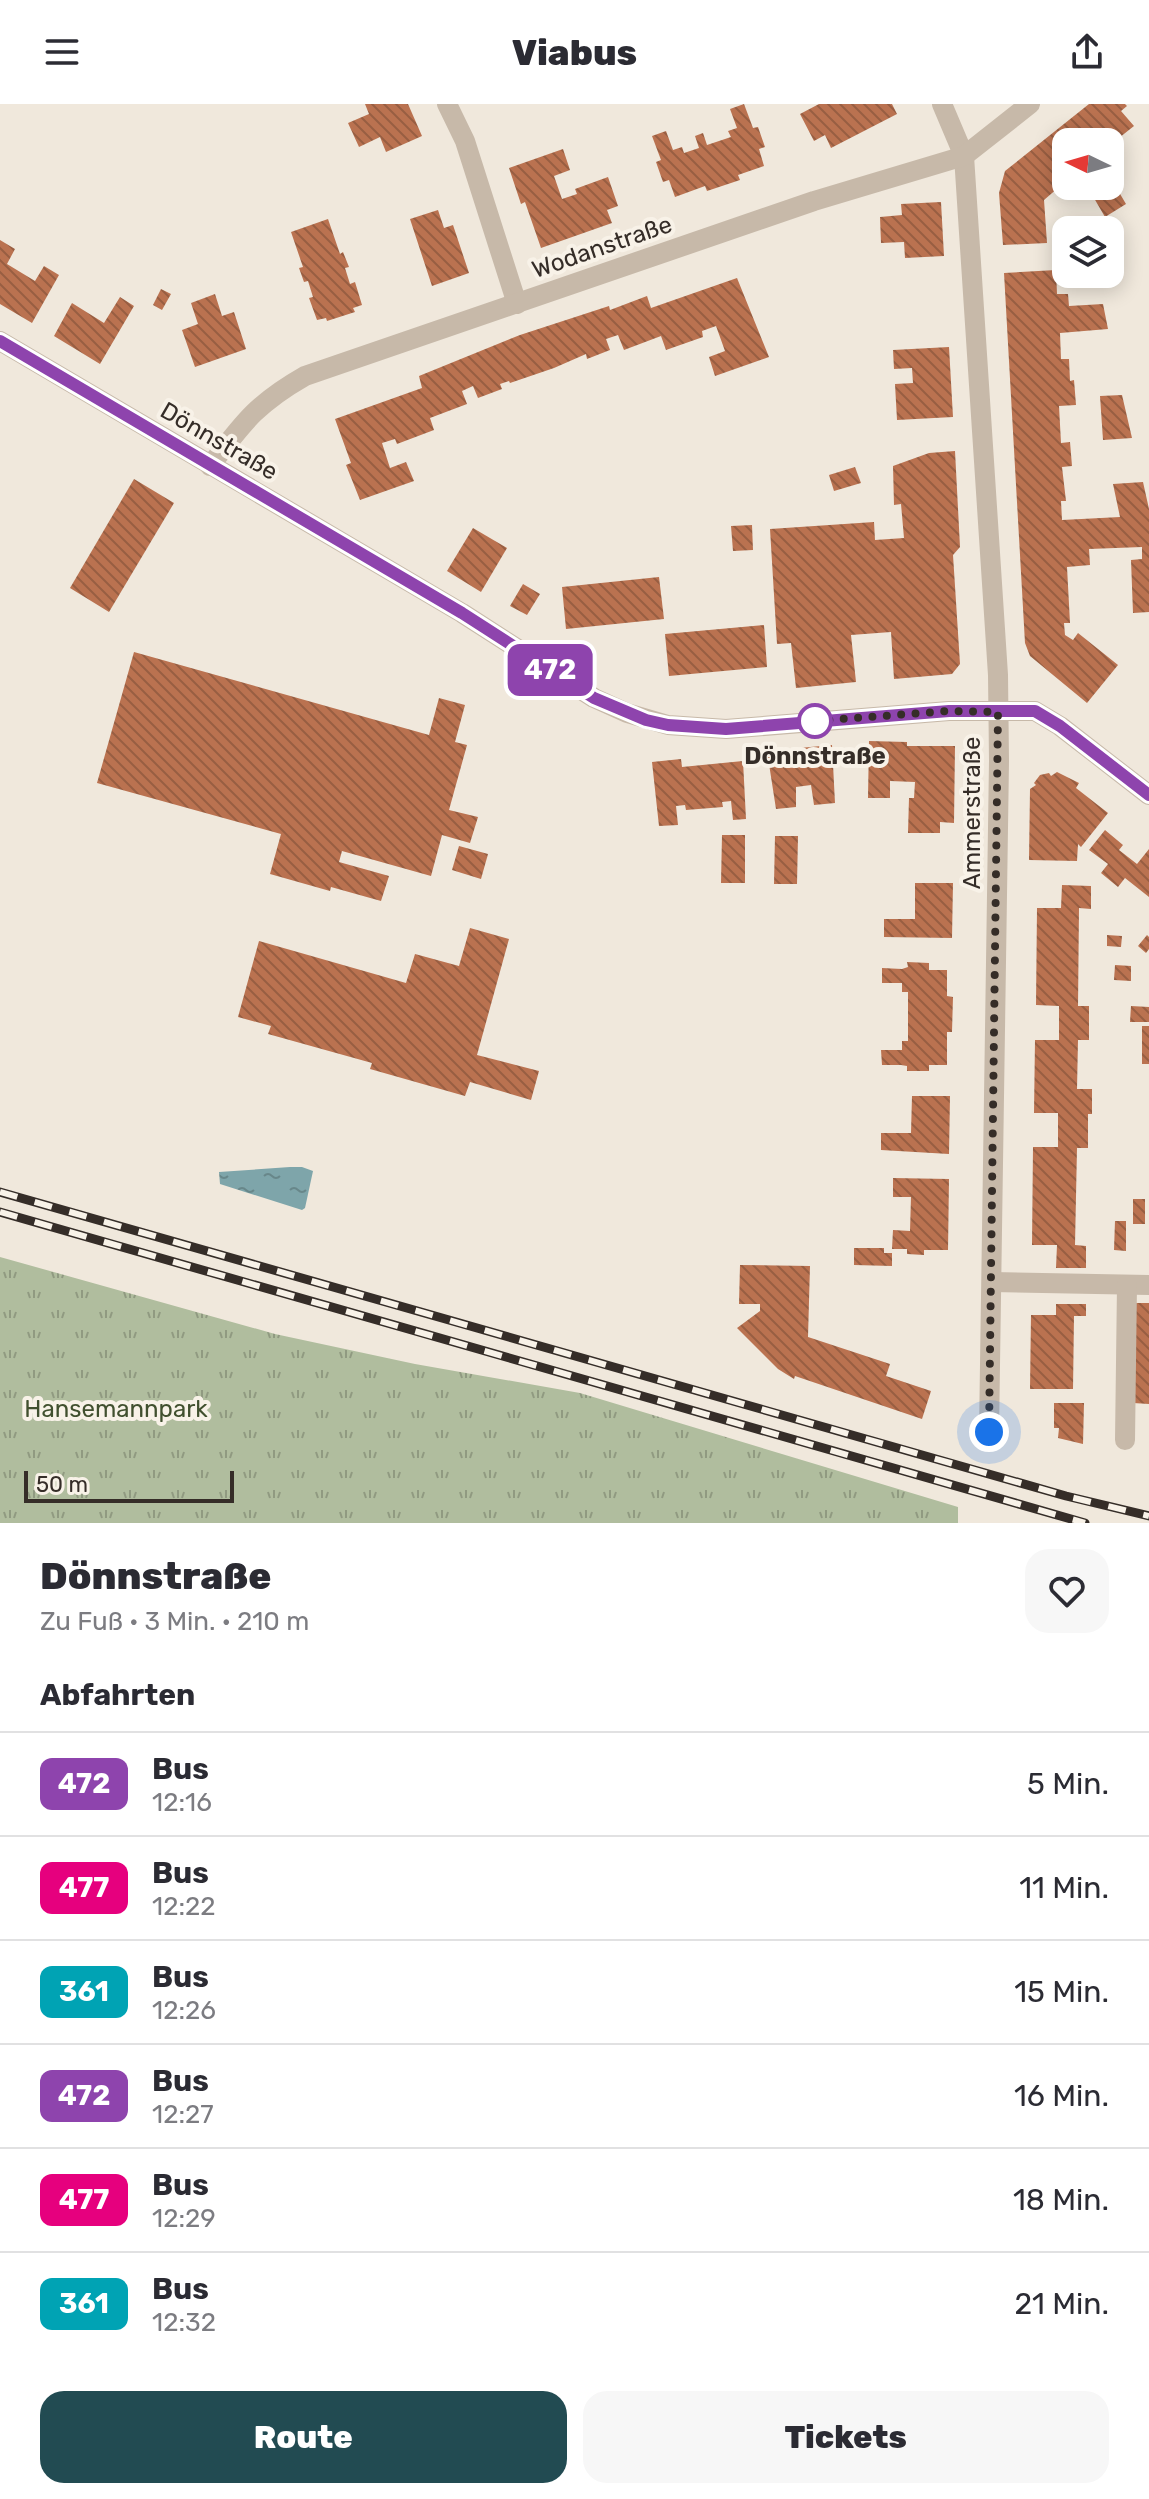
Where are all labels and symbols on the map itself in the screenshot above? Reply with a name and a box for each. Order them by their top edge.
north arrow [1052,128,1124,200]
street label: Wodanstraße [528,210,676,284]
street label: Dönnstraße [155,396,283,486]
line badge: 472 [504,644,596,696]
marker: Dönnstraße [798,704,832,738]
street label: Ammerstraße [958,737,986,889]
place label: Dönnstraße [744,742,886,770]
park label: Hansemannpark [24,1395,208,1423]
your location [969,1412,1009,1452]
scale bar [24,1467,234,1503]

